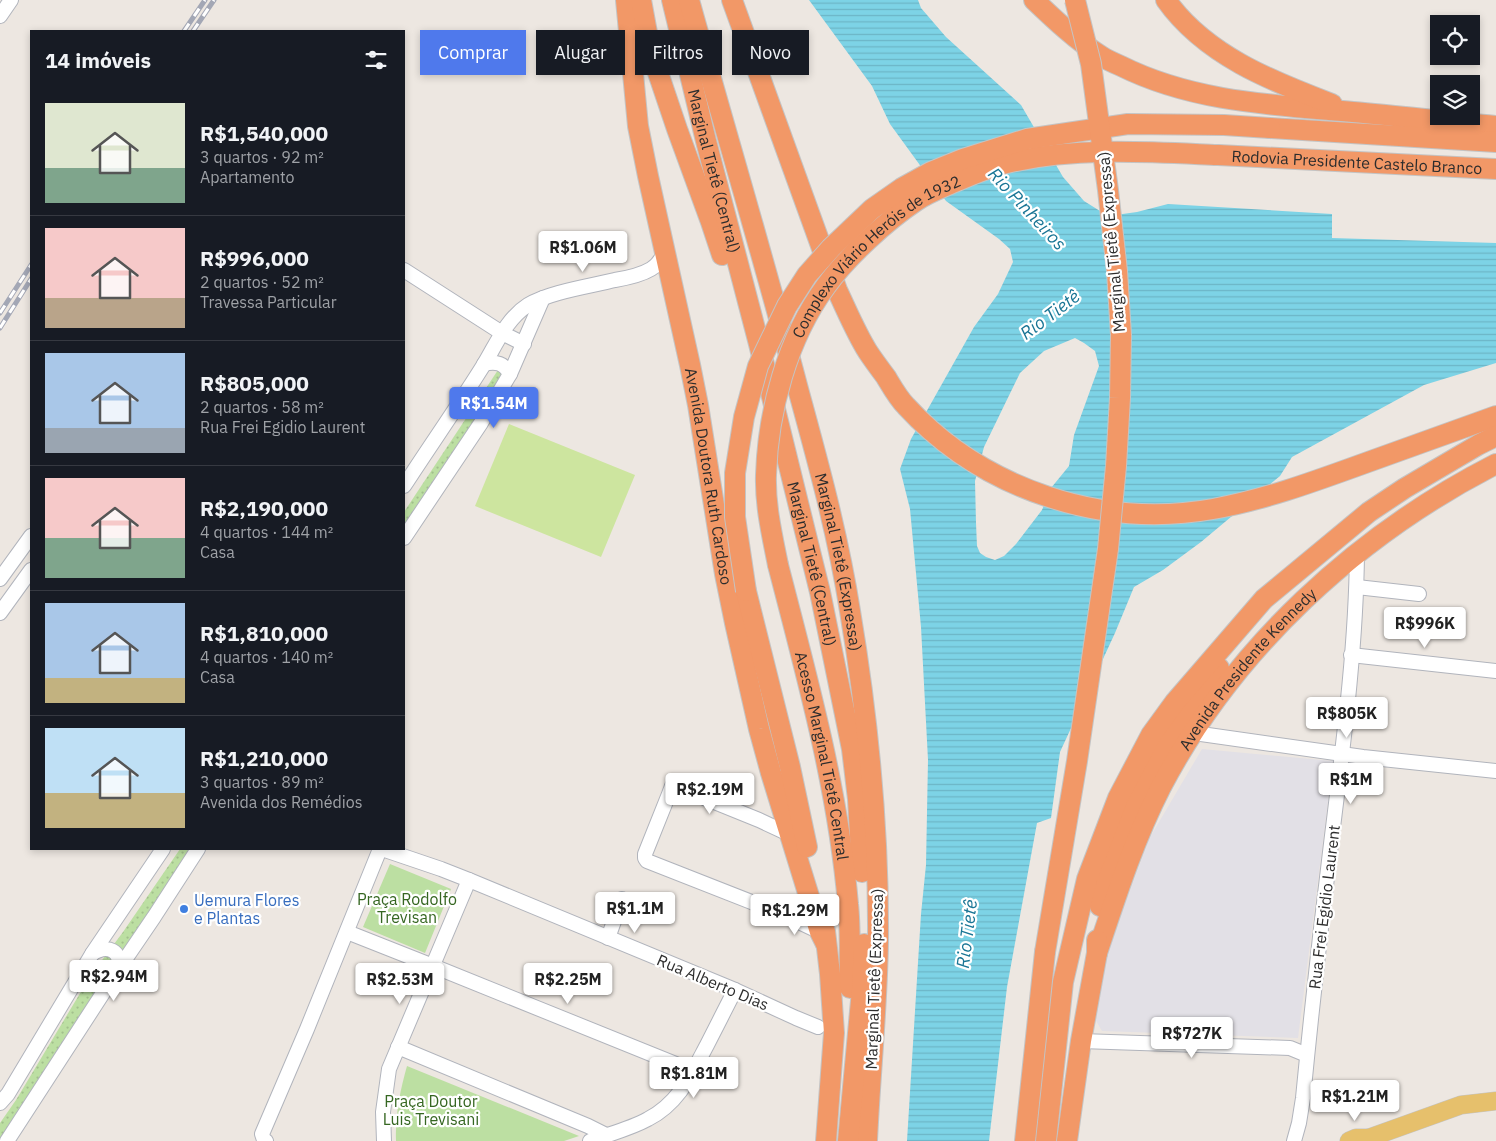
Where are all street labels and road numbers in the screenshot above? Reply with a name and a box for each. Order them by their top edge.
street label: Marginal Tietê (Central) [684,87,745,255]
street label: Rodovia Presidente Castelo Branco [1231,146,1483,178]
street label: Marginal Tietê (Expressa) [1093,151,1129,333]
street label: Complexo Viário Heróis de 1932 [788,171,964,341]
street label: Avenida Doutora Ruth Cardoso [681,366,737,587]
street label: Marginal Tietê (Expressa) [811,471,866,652]
street label: Marginal Tietê (Central) [783,479,841,648]
street label: Avenida Presidente Kennedy [1174,584,1320,754]
street label: Acesso Marginal Tietê Central [791,649,853,861]
street label: Rua Frei Egidio Laurent [1304,824,1344,990]
street label: Marginal Tietê (Expressa) [861,888,887,1070]
street label: Rua Alberto Dias [654,949,772,1015]

